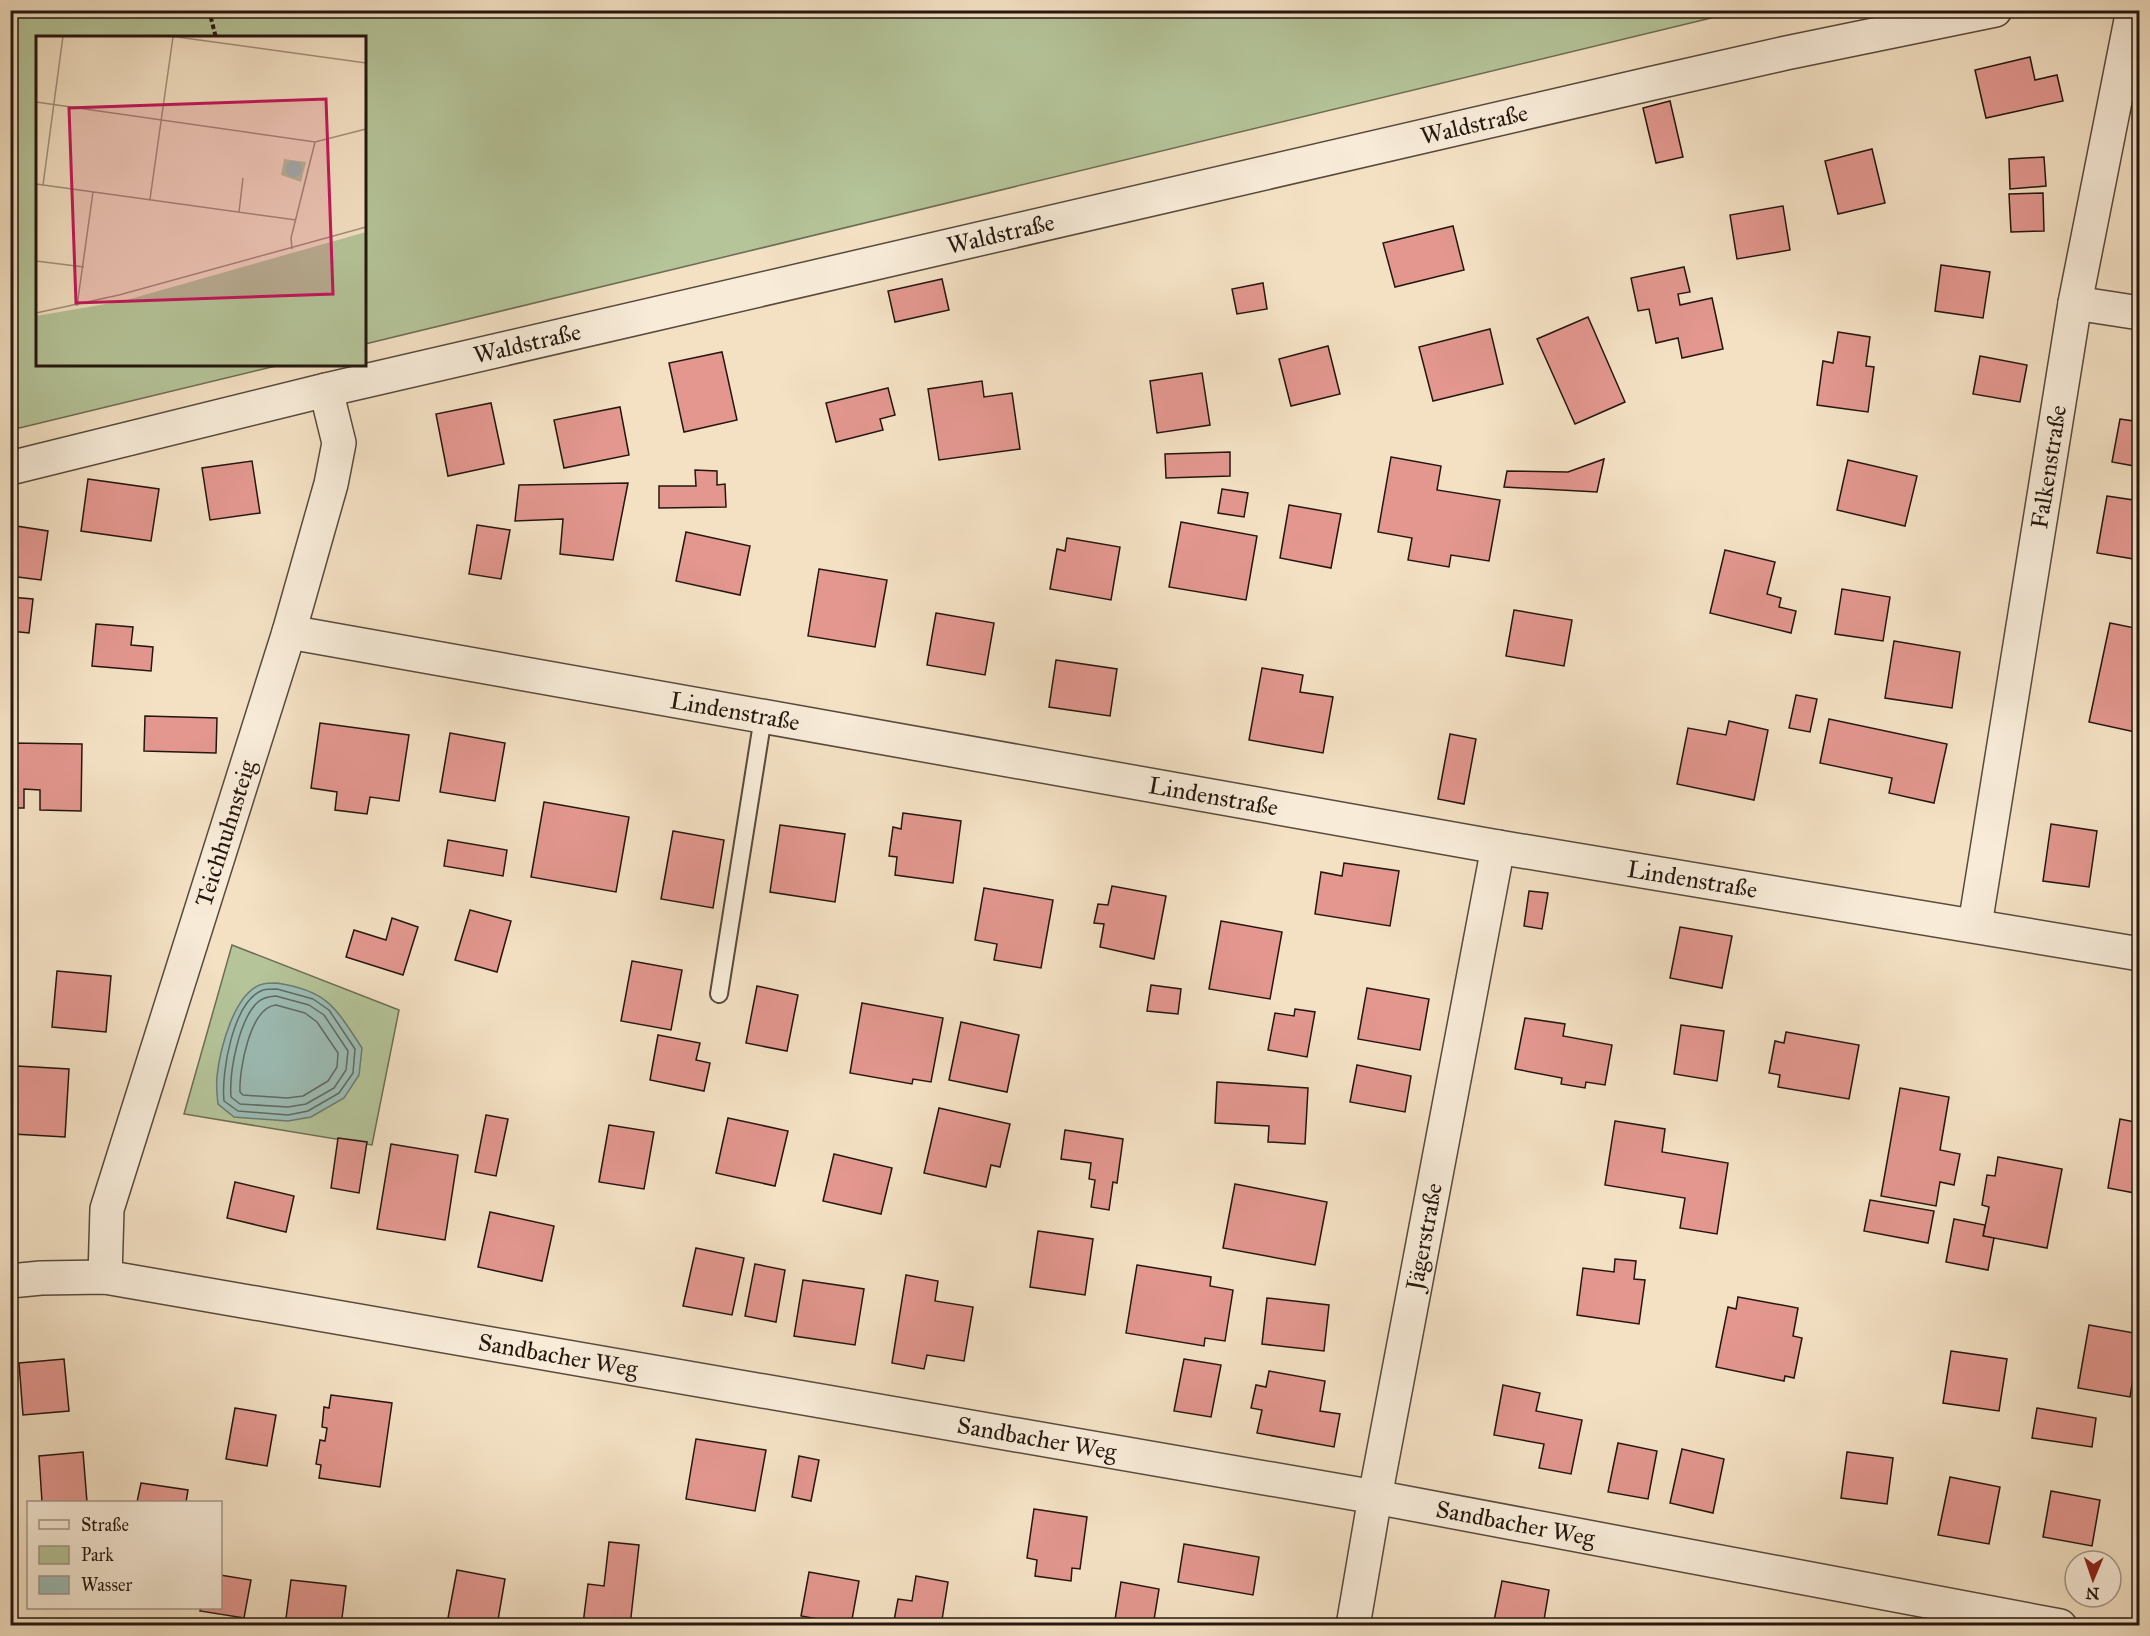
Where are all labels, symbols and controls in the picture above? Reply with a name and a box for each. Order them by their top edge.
inset map [36,36,366,366]
street label: Waldstraße [1418,98,1531,151]
street label: Waldstraße [944,207,1057,261]
street label: Waldstraße [471,317,584,370]
street label: Falkenstraße [2024,403,2073,531]
street label: Lindenstraße [668,685,802,738]
street label: Teichhuhnsteig [188,756,263,910]
street label: Lindenstraße [1146,770,1281,823]
street label: Lindenstraße [1625,854,1760,905]
street label: Jägerstraße [1399,1180,1449,1295]
street label: Sandbacher Weg [476,1327,641,1384]
street label: Sandbacher Weg [955,1410,1120,1467]
street label: Sandbacher Weg [1433,1494,1598,1553]
legend [27,1501,222,1609]
text: Straße [81,1514,129,1536]
text: Park [81,1544,114,1566]
north arrow [2063,1549,2123,1609]
text: Wasser [81,1574,132,1596]
text: N [2085,1584,2100,1603]

